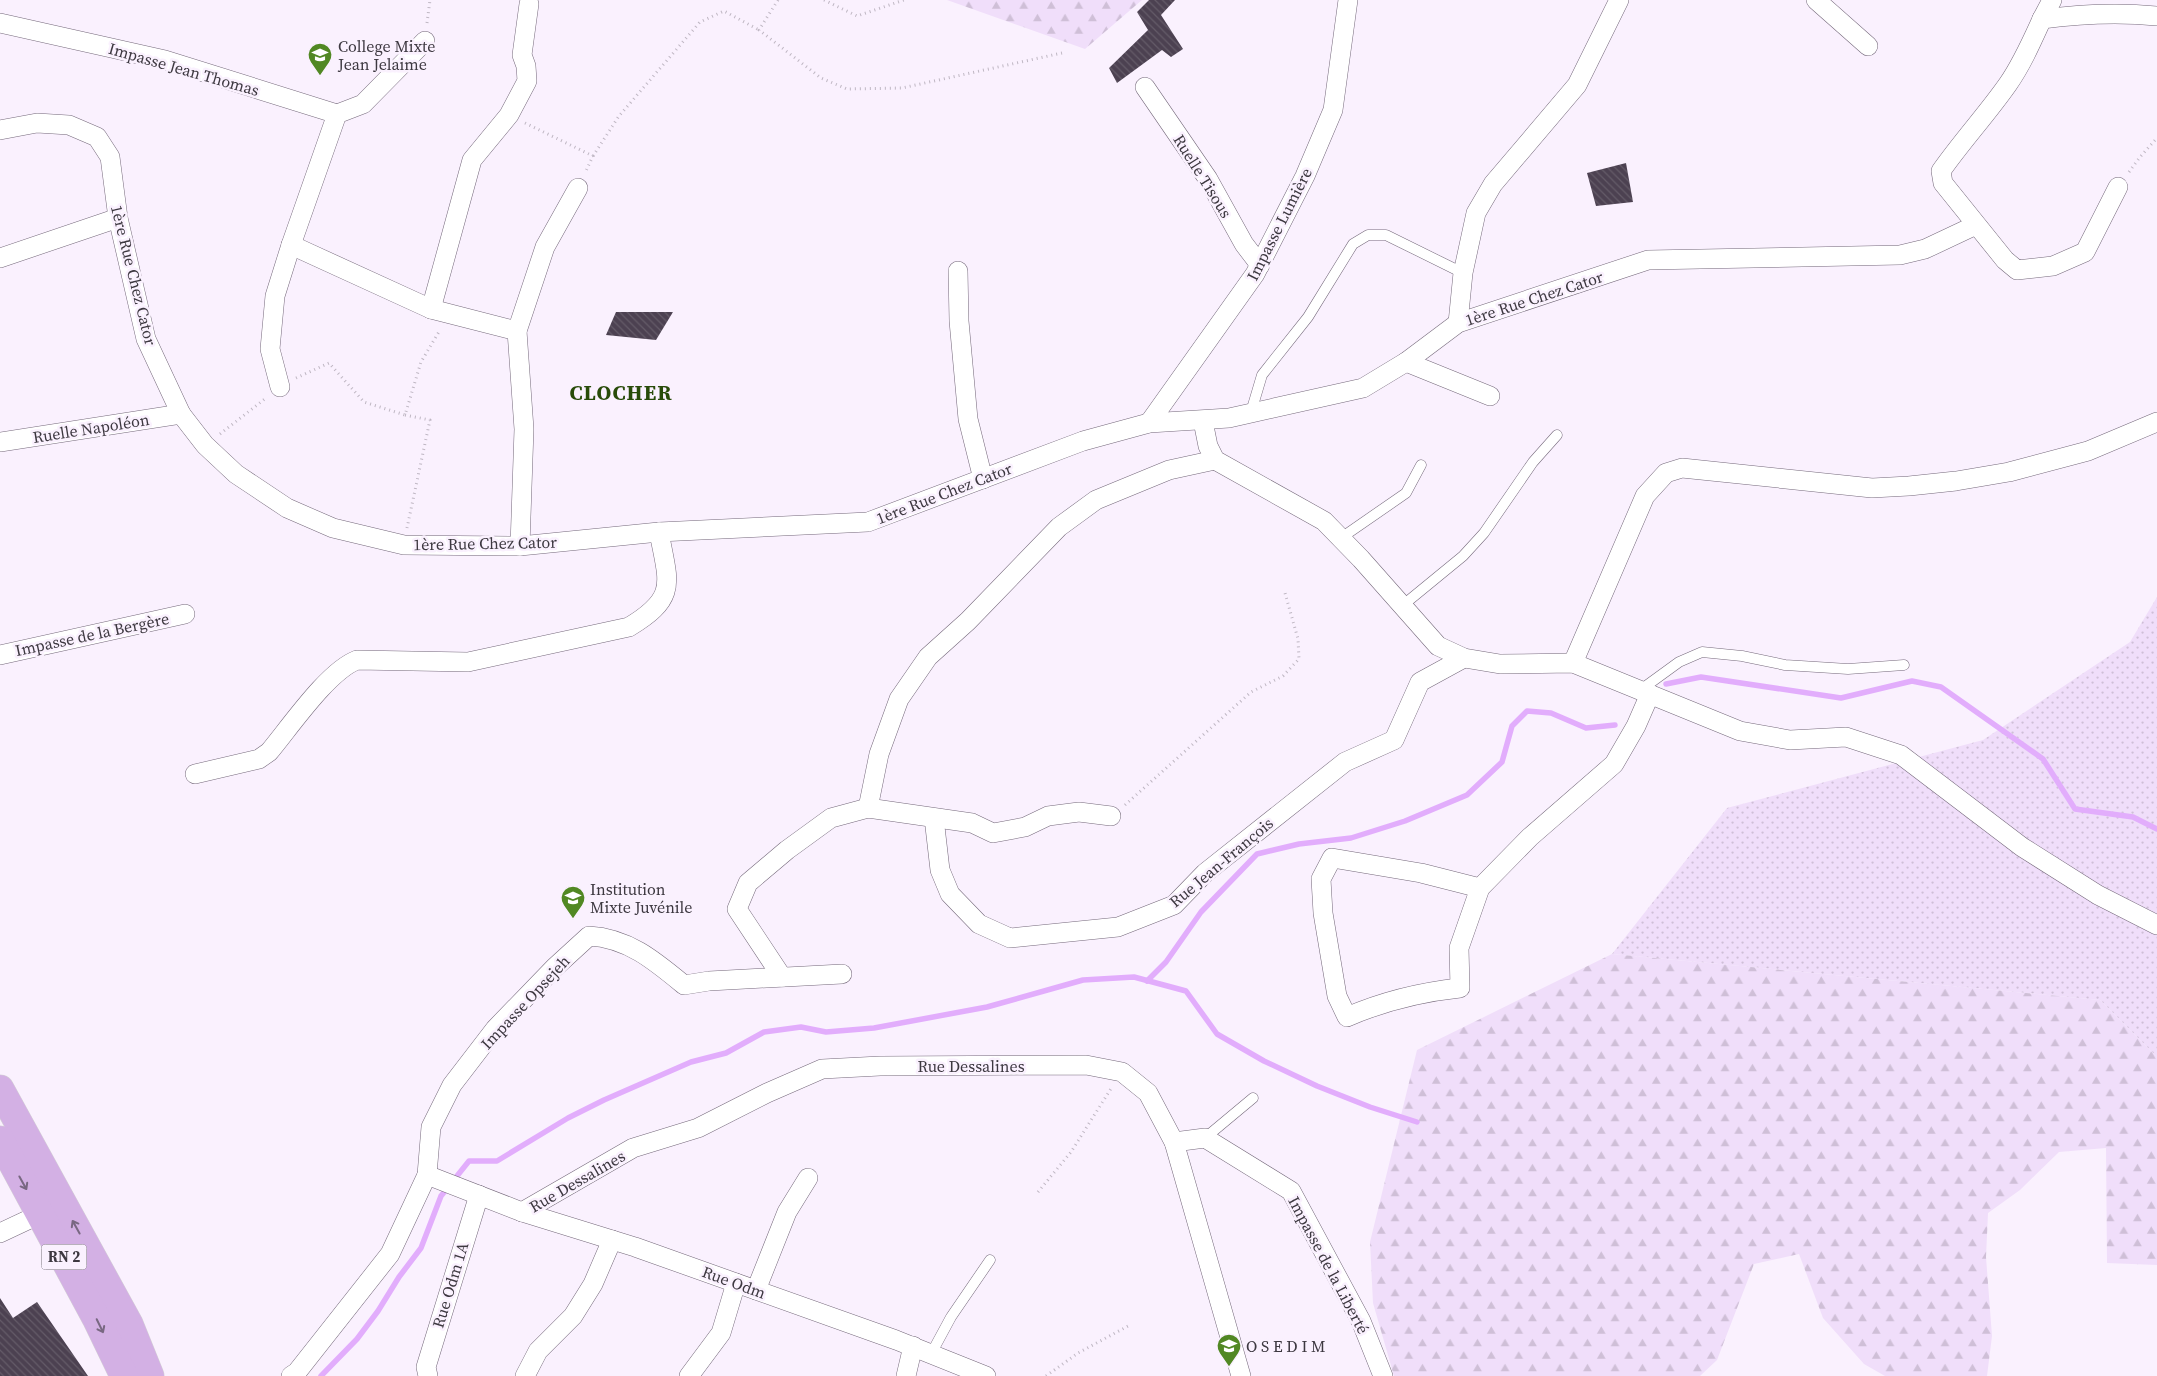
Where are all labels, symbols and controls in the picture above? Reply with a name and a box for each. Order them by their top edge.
place label: College Mixte Jean Jelaime [337,35,435,75]
street label: Impasse Jean Thomas [106,37,262,101]
school or university icon: College Mixte Jean Jelaime [307,42,333,76]
street label: Ruelle Tisous [1169,130,1237,222]
street label: Impasse Lumière [1241,164,1317,284]
street label: 1ère Rue Chez Cator [106,203,162,348]
street label: 1ère Rue Chez Cator [1462,265,1606,331]
district label: CLOCHER [569,378,673,407]
street label: Ruelle Napoléon [31,408,151,448]
street label: 1ère Rue Chez Cator [873,457,1015,529]
street label: 1ère Rue Chez Cator [413,531,557,555]
street label: Impasse de la Bergère [13,607,171,661]
street label: Rue Jean-François [1164,812,1278,912]
place label: Institution Mixte Juvénile [590,878,693,918]
school or university icon: Institution Mixte Juvénile [560,885,586,919]
street label: Impasse Opsejeh [476,950,575,1054]
street label: Rue Dessalines [917,1055,1025,1077]
street label: Rue Dessalines [525,1145,629,1217]
one-way arrow [19,1175,28,1190]
street label: Impasse de la Liberté [1283,1192,1375,1338]
one-way arrow [71,1220,80,1235]
street label: Rue Odm 1A [427,1239,474,1331]
road number: RN 2 [42,1244,86,1270]
street label: Rue Odm [699,1260,769,1304]
one-way arrow [96,1318,105,1333]
school or university icon: O S E D I M [1216,1333,1242,1367]
place label: O S E D I M [1246,1335,1326,1357]

